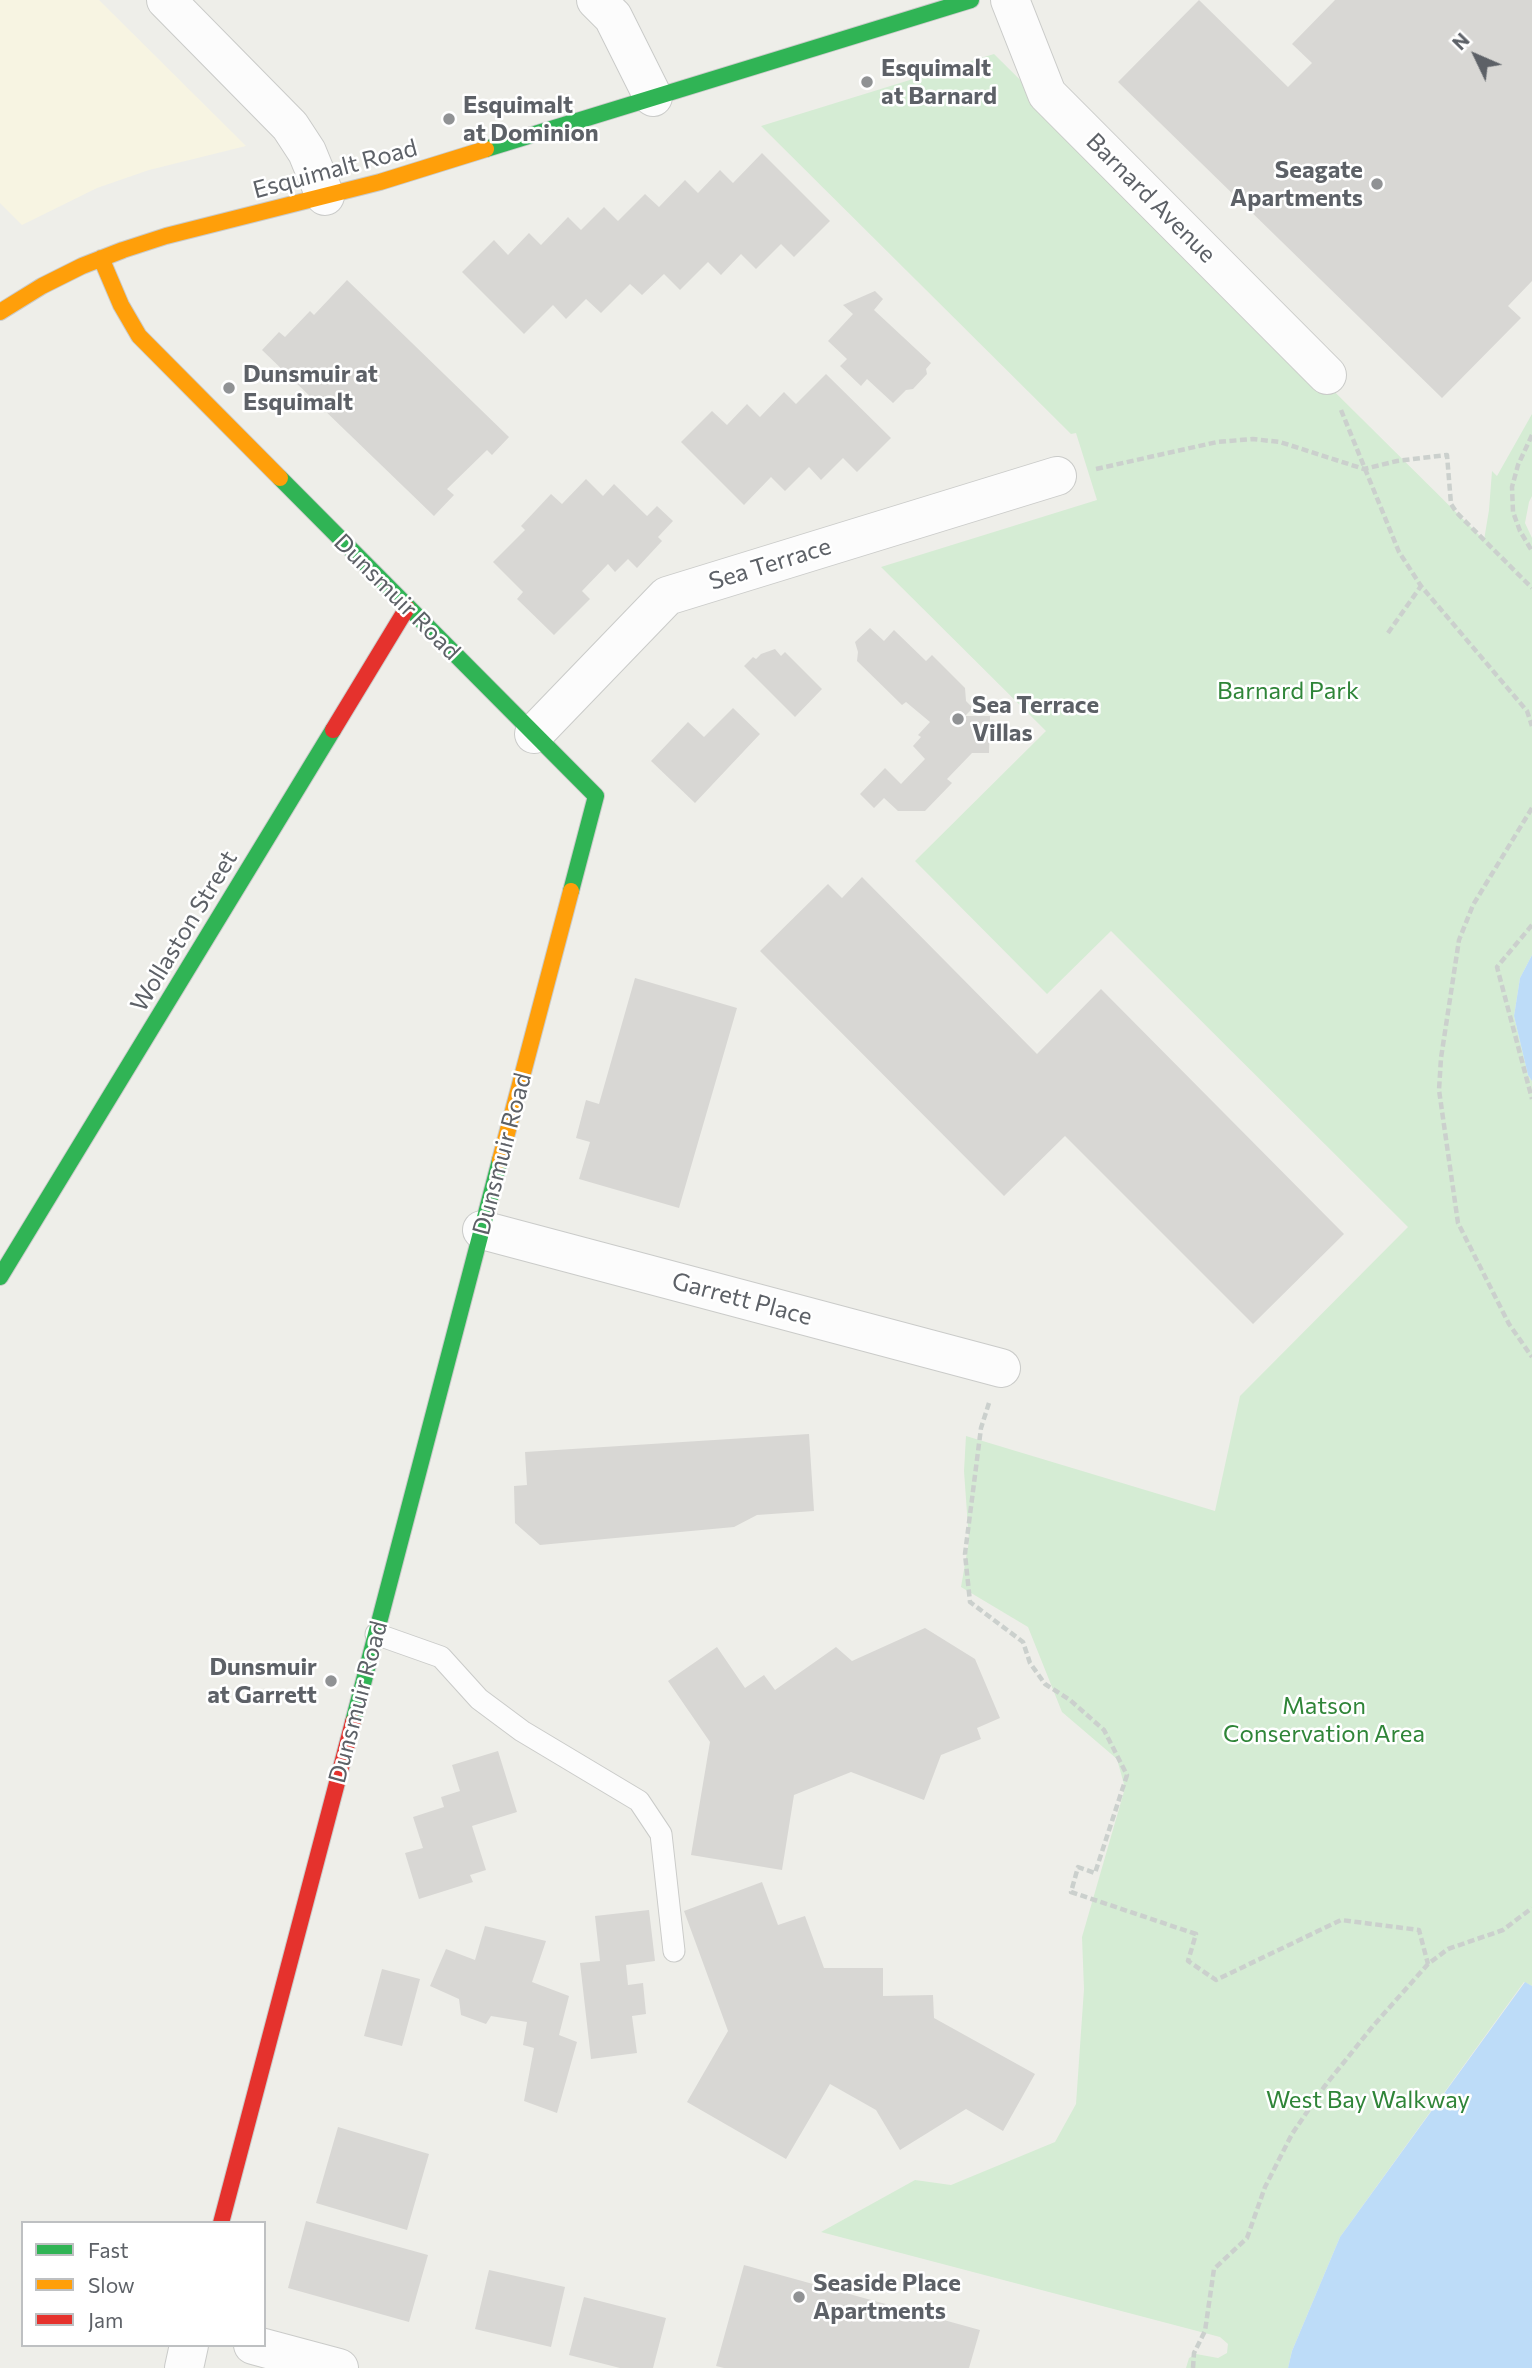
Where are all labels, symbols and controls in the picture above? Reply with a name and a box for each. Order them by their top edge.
north arrow [1441,21,1511,91]
text: N [1447,28,1474,54]
place label: Esquimalt at Barnard [881,54,997,110]
marker: Esquimalt at Barnard [859,74,875,90]
place label: Esquimalt at Dominion [463,91,599,147]
marker: Esquimalt at Dominion [441,111,457,127]
street label: Barnard Avenue [1080,127,1222,269]
street label: Esquimalt Road [250,133,420,205]
place label: Seagate Apartments [1230,156,1363,212]
marker: Seagate Apartments [1369,176,1385,192]
place label: Dunsmuir at Esquimalt [243,360,378,416]
marker: Dunsmuir at Esquimalt [221,380,237,396]
street label: Dunsmuir Road [328,528,466,666]
street label: Sea Terrace [705,532,835,596]
park label: Barnard Park [1217,677,1359,705]
place label: Sea Terrace Villas [972,691,1099,747]
marker: Sea Terrace Villas [950,711,966,727]
street label: Wollaston Street [125,845,243,1017]
street label: Dunsmuir Road [467,1070,537,1238]
street label: Garrett Place [669,1266,815,1332]
street label: Dunsmuir Road [323,1618,393,1786]
place label: Dunsmuir at Garrett [207,1653,317,1709]
marker: Dunsmuir at Garrett [323,1673,339,1689]
park label: Matson Conservation Area [1223,1692,1425,1748]
park label: West Bay Walkway [1266,2086,1470,2114]
legend [21,2221,266,2347]
text: Fast [88,2237,129,2262]
place label: Seaside Place Apartments [813,2269,961,2325]
text: Slow [88,2272,135,2297]
marker: Seaside Place Apartments [791,2289,807,2305]
text: Jam [88,2307,123,2332]

